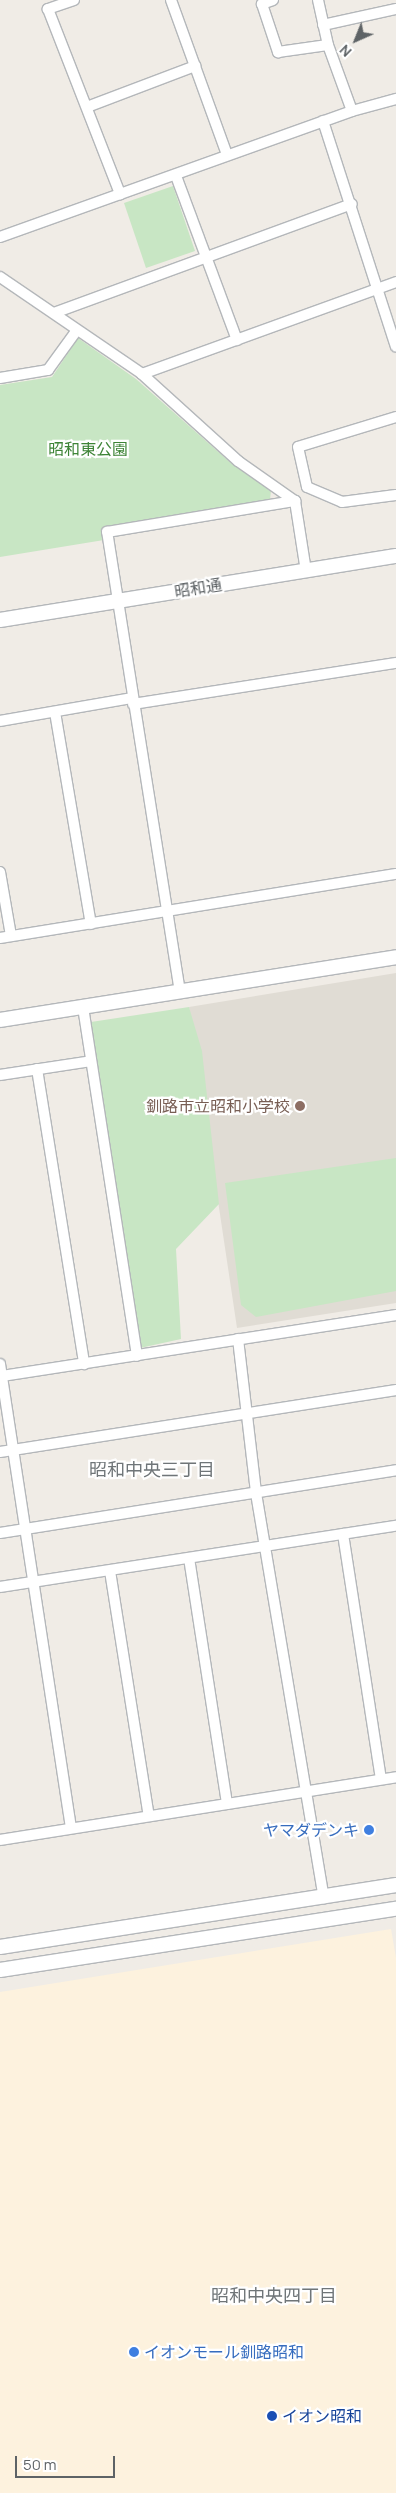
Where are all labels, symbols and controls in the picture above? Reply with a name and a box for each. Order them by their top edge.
north arrow [331,15,381,65]
text: N [335,41,355,61]
park label: 昭和東公園 [48,439,128,459]
street label: 昭和通 [173,575,223,601]
place label: 釧路市立昭和小学校 [146,1096,290,1116]
marker: 釧路市立昭和小学校 [294,1100,306,1112]
district label: 昭和中央三丁目 [89,1458,215,1480]
place label: ヤマダデンキ [263,1820,359,1840]
marker: ヤマダデンキ [363,1824,375,1836]
district label: 昭和中央四丁目 [211,2284,337,2306]
place label: イオンモール釧路昭和 [144,2342,304,2362]
marker: イオンモール釧路昭和 [128,2346,140,2358]
place label: イオン昭和 [282,2406,362,2426]
marker: イオン昭和 [266,2410,278,2422]
scale bar [18,2446,118,2478]
text: 50 m [23,2454,57,2475]

